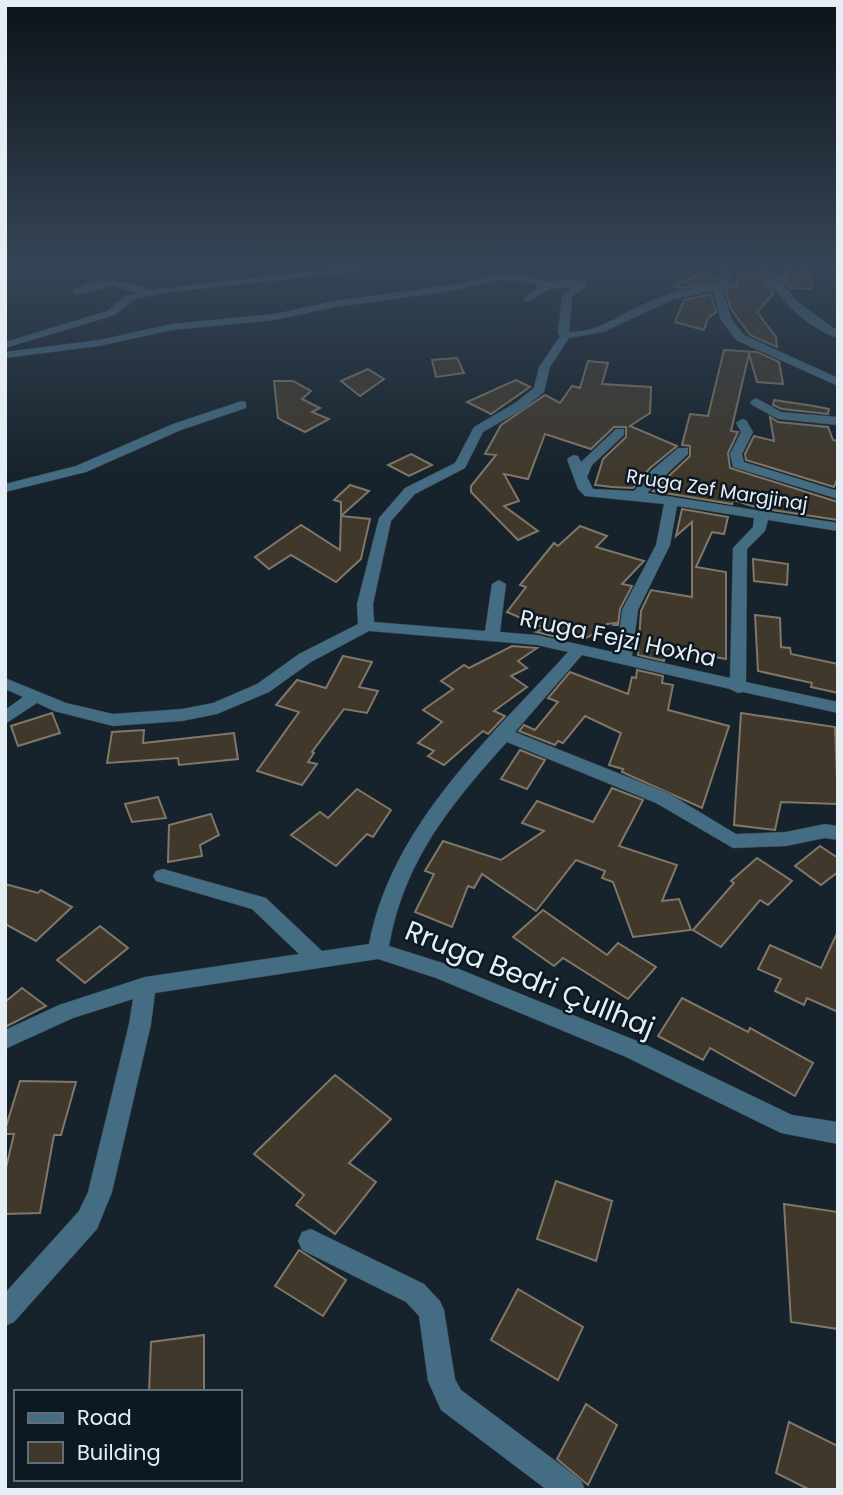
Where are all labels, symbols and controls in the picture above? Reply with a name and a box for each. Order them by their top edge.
street label: Rruga Zef Margjinaj [624,462,810,518]
street label: Rruga Fejzi Hoxha [517,602,719,674]
street label: Rruga Bedri Çullhaj [399,911,661,1047]
legend [14,1390,242,1481]
text: Road [77,1403,132,1432]
text: Building [77,1438,161,1467]

